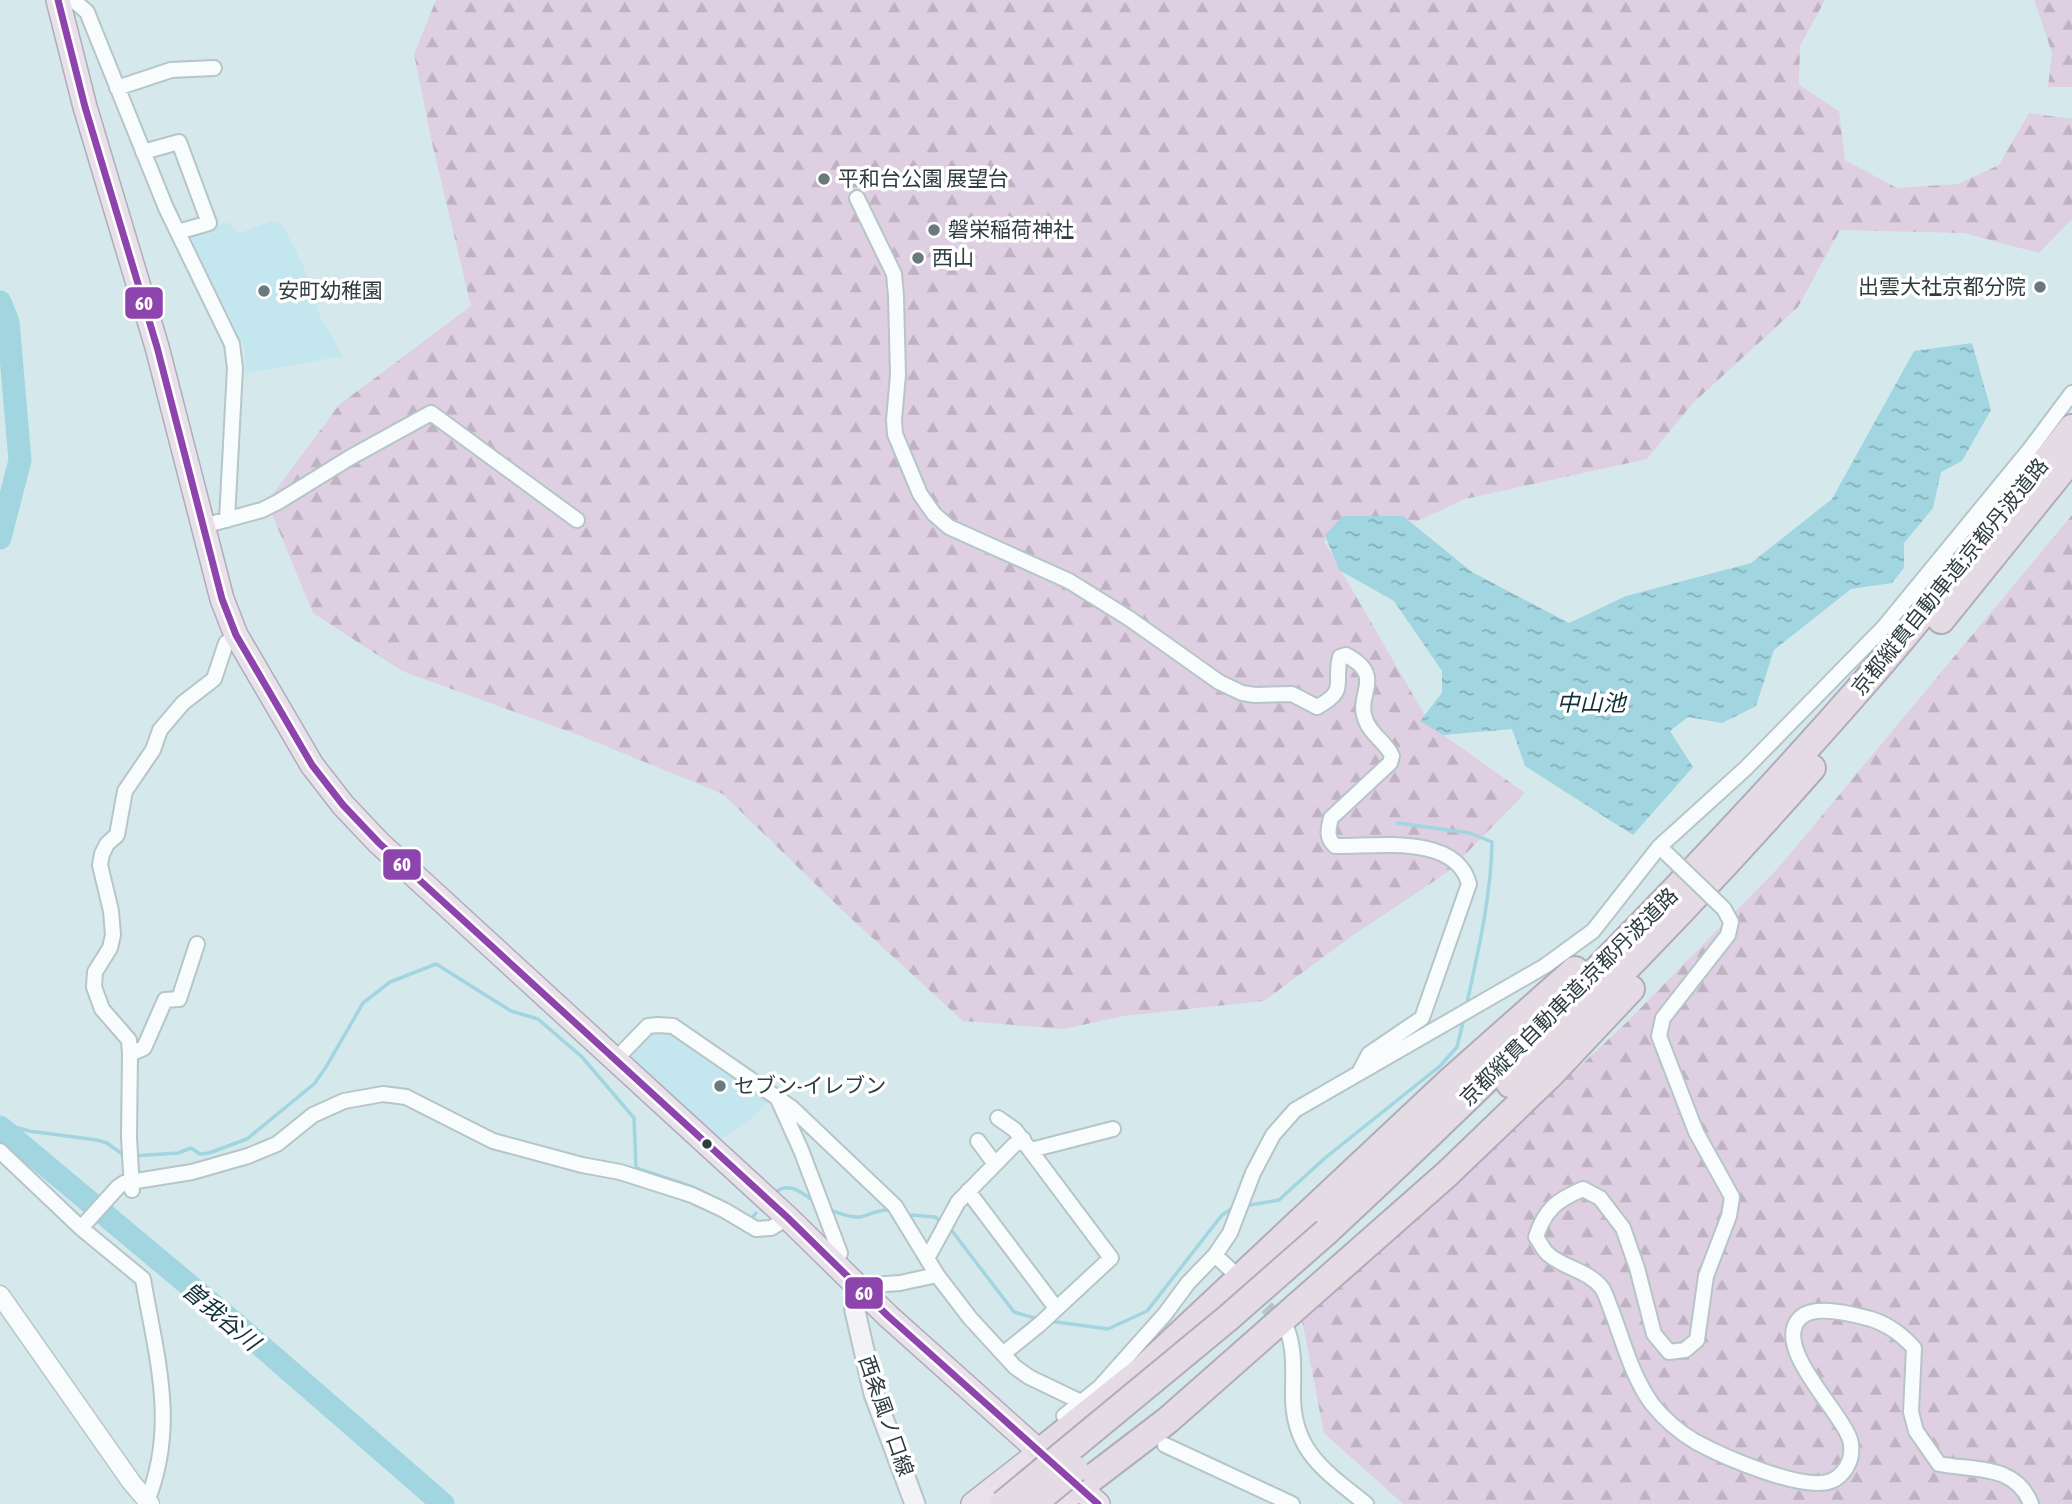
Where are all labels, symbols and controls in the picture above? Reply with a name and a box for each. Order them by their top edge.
place label: 平和台公園 展望台 [838,166,1009,190]
marker: 平和台公園 展望台 [816,171,832,187]
place label: 磐栄稲荷神社 [948,217,1074,241]
marker: 磐栄稲荷神社 [926,222,942,238]
place label: 西山 [932,245,974,269]
marker: 西山 [910,250,926,266]
place label: 出雲大社京都分院 [1858,274,2026,298]
place label: 安町幼稚園 [278,278,383,302]
marker: 出雲大社京都分院 [2032,279,2048,295]
marker: 安町幼稚園 [256,283,272,299]
line badge: 60 [124,286,164,320]
text: 60 [135,292,153,314]
street label: 京都縦貫自動車道;京都丹波道路 [1846,453,2052,700]
water label: 中山池 [1557,690,1628,716]
line badge: 60 [382,848,422,881]
text: 60 [393,853,411,875]
street label: 京都縦貫自動車道;京都丹波道路 [1455,883,1682,1110]
place label: セブン-イレブン [734,1073,886,1097]
marker: セブン-イレブン [712,1078,728,1094]
unlabelled marker [700,1137,714,1151]
water label: 曽我谷川 [177,1276,267,1357]
line badge: 60 [844,1276,884,1310]
text: 60 [855,1282,873,1304]
street label: 西条風ノ口線 [855,1352,919,1479]

